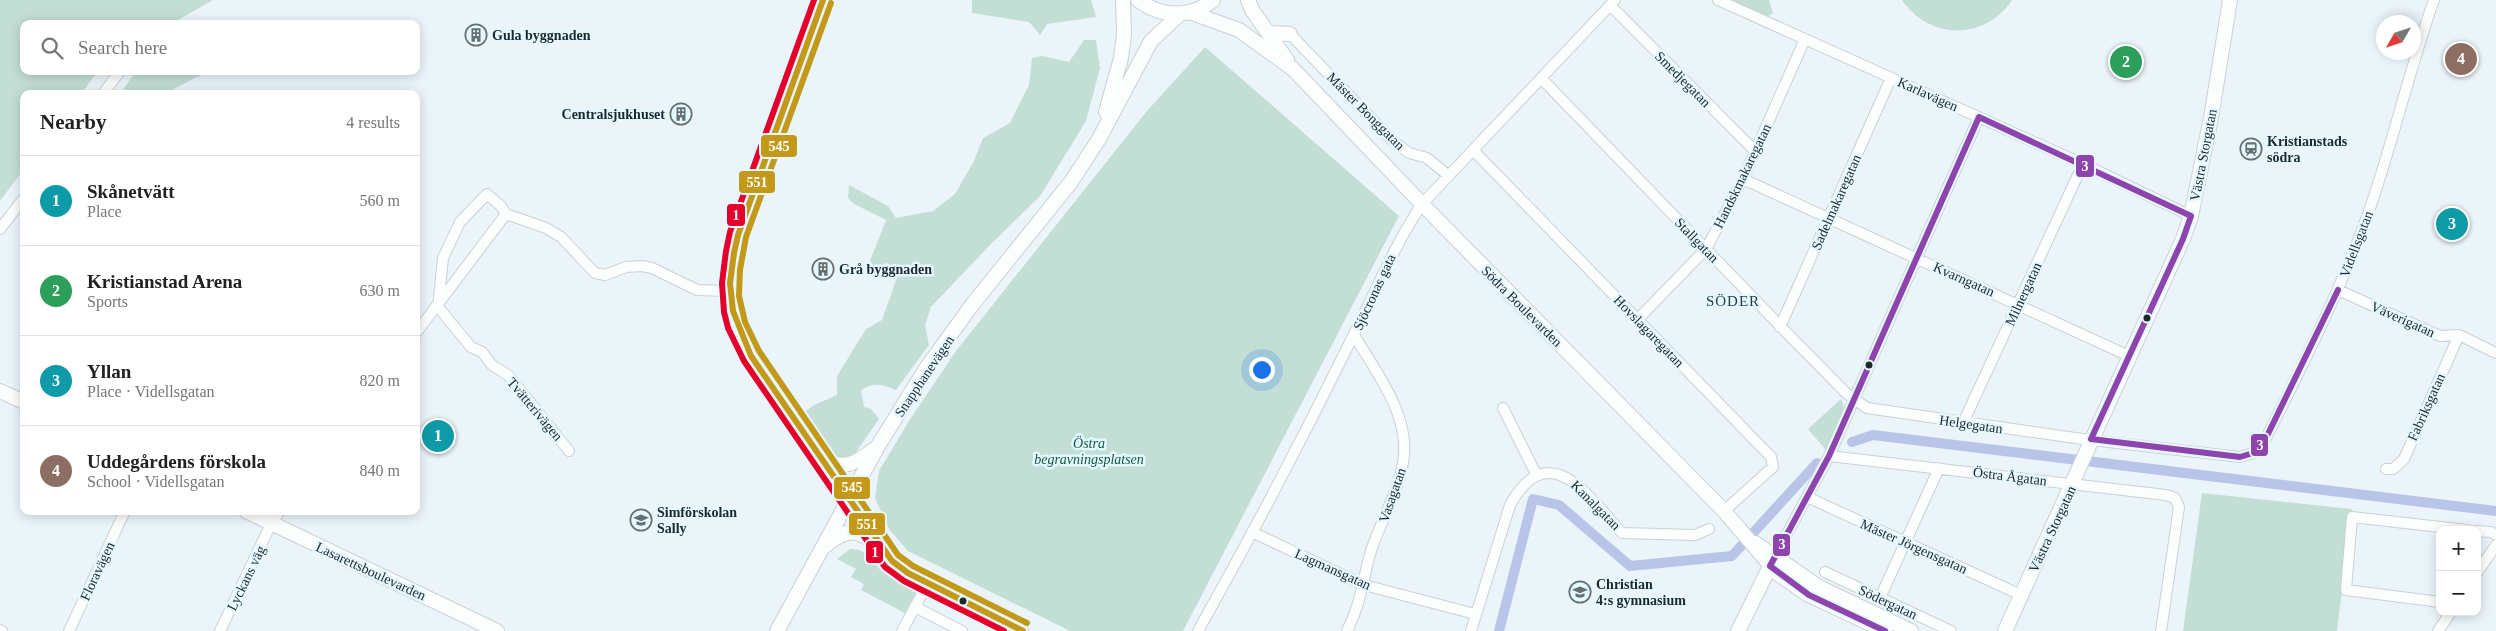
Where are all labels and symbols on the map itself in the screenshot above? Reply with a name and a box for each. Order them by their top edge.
north arrow [2376,15,2421,60]
building icon: Gula byggnaden [464,23,488,47]
place label: Gula byggnaden [492,28,591,43]
pin: 4 [2445,40,2477,78]
pin: 2 [2110,43,2142,81]
street label: Smedjegatan [1652,48,1714,110]
street label: Mäster Bonggatan [1324,70,1407,153]
street label: Karlavägen [1895,74,1960,114]
building icon: Centralsjukhuset [669,102,693,126]
place label: Centralsjukhuset [562,107,665,122]
street label: Västra Storgatan [2187,108,2220,202]
street label: Handskmakaregatan [1711,122,1774,231]
line badge: 545 [760,134,798,158]
place label: Kristianstads södra [2267,134,2348,165]
station icon: Kristianstads södra [2239,137,2263,161]
text: 545 [769,139,790,154]
street label: Sadelmakaregatan [1809,152,1864,252]
line badge: 3 [2075,154,2095,178]
text: 3 [2082,159,2089,174]
line badge: 551 [738,170,776,194]
text: 551 [747,175,768,190]
line badge: 1 [726,203,746,227]
pin: 3 [2436,205,2468,243]
text: 1 [733,208,740,223]
street label: Videllsgatan [2337,209,2376,280]
street label: Stallgatan [1672,215,1721,266]
street label: Sjöcronas gata [1350,251,1399,333]
building icon: Grå byggnaden [811,257,835,281]
street label: Kvarngatan [1931,259,1997,300]
street label: Milnergatan [2002,260,2045,328]
place label: Grå byggnaden [839,262,932,277]
street label: Södra Boulevarden [1478,263,1565,350]
street label: Hovslagaregatan [1611,292,1687,370]
district label: SÖDER [1706,293,1760,309]
street label: Väverigatan [2368,299,2437,340]
unlabelled marker [2142,313,2152,323]
street label: Snapphanevägen [892,333,957,420]
your location [1249,357,1275,383]
unlabelled marker [1864,360,1874,370]
street label: Fabriksgatan [2405,371,2448,443]
street label: Tvätterivägen [504,375,565,444]
street label: Helgegatan [1938,413,2004,436]
pin: 1 [422,417,454,455]
line badge: 3 [2250,433,2269,457]
park label: Östra begravningsplatsen [1034,435,1144,467]
text: 3 [2257,438,2264,453]
street label: Östra Ågatan [1972,464,2048,488]
street label: Vasagatan [1376,466,1409,524]
line badge: 545 [833,476,871,500]
street label: Kanalgatan [1568,478,1623,533]
text: 545 [842,480,863,495]
street label: Västra Storgatan [2026,484,2079,575]
place label: Simförskolan Sally [657,505,737,536]
school or university icon: Simförskolan Sally [629,508,653,532]
line badge: 551 [848,512,886,536]
street label: Mäster Jörgensgatan [1858,516,1969,577]
text: 551 [857,517,878,532]
line badge: 3 [1772,533,1791,557]
text: 3 [1779,537,1786,552]
street label: Lasarettsboulevarden [313,539,428,604]
street label: Floravägen [77,540,118,603]
line badge: 1 [865,540,884,564]
street label: Lyckans väg [224,543,269,613]
text: 1 [872,545,879,560]
street label: Lagmansgatan [1292,546,1373,593]
place label: Christian 4:s gymnasium [1596,577,1686,608]
school or university icon: Christian 4:s gymnasium [1568,580,1592,604]
street label: Södergatan [1856,582,1919,623]
unlabelled marker [958,596,968,606]

